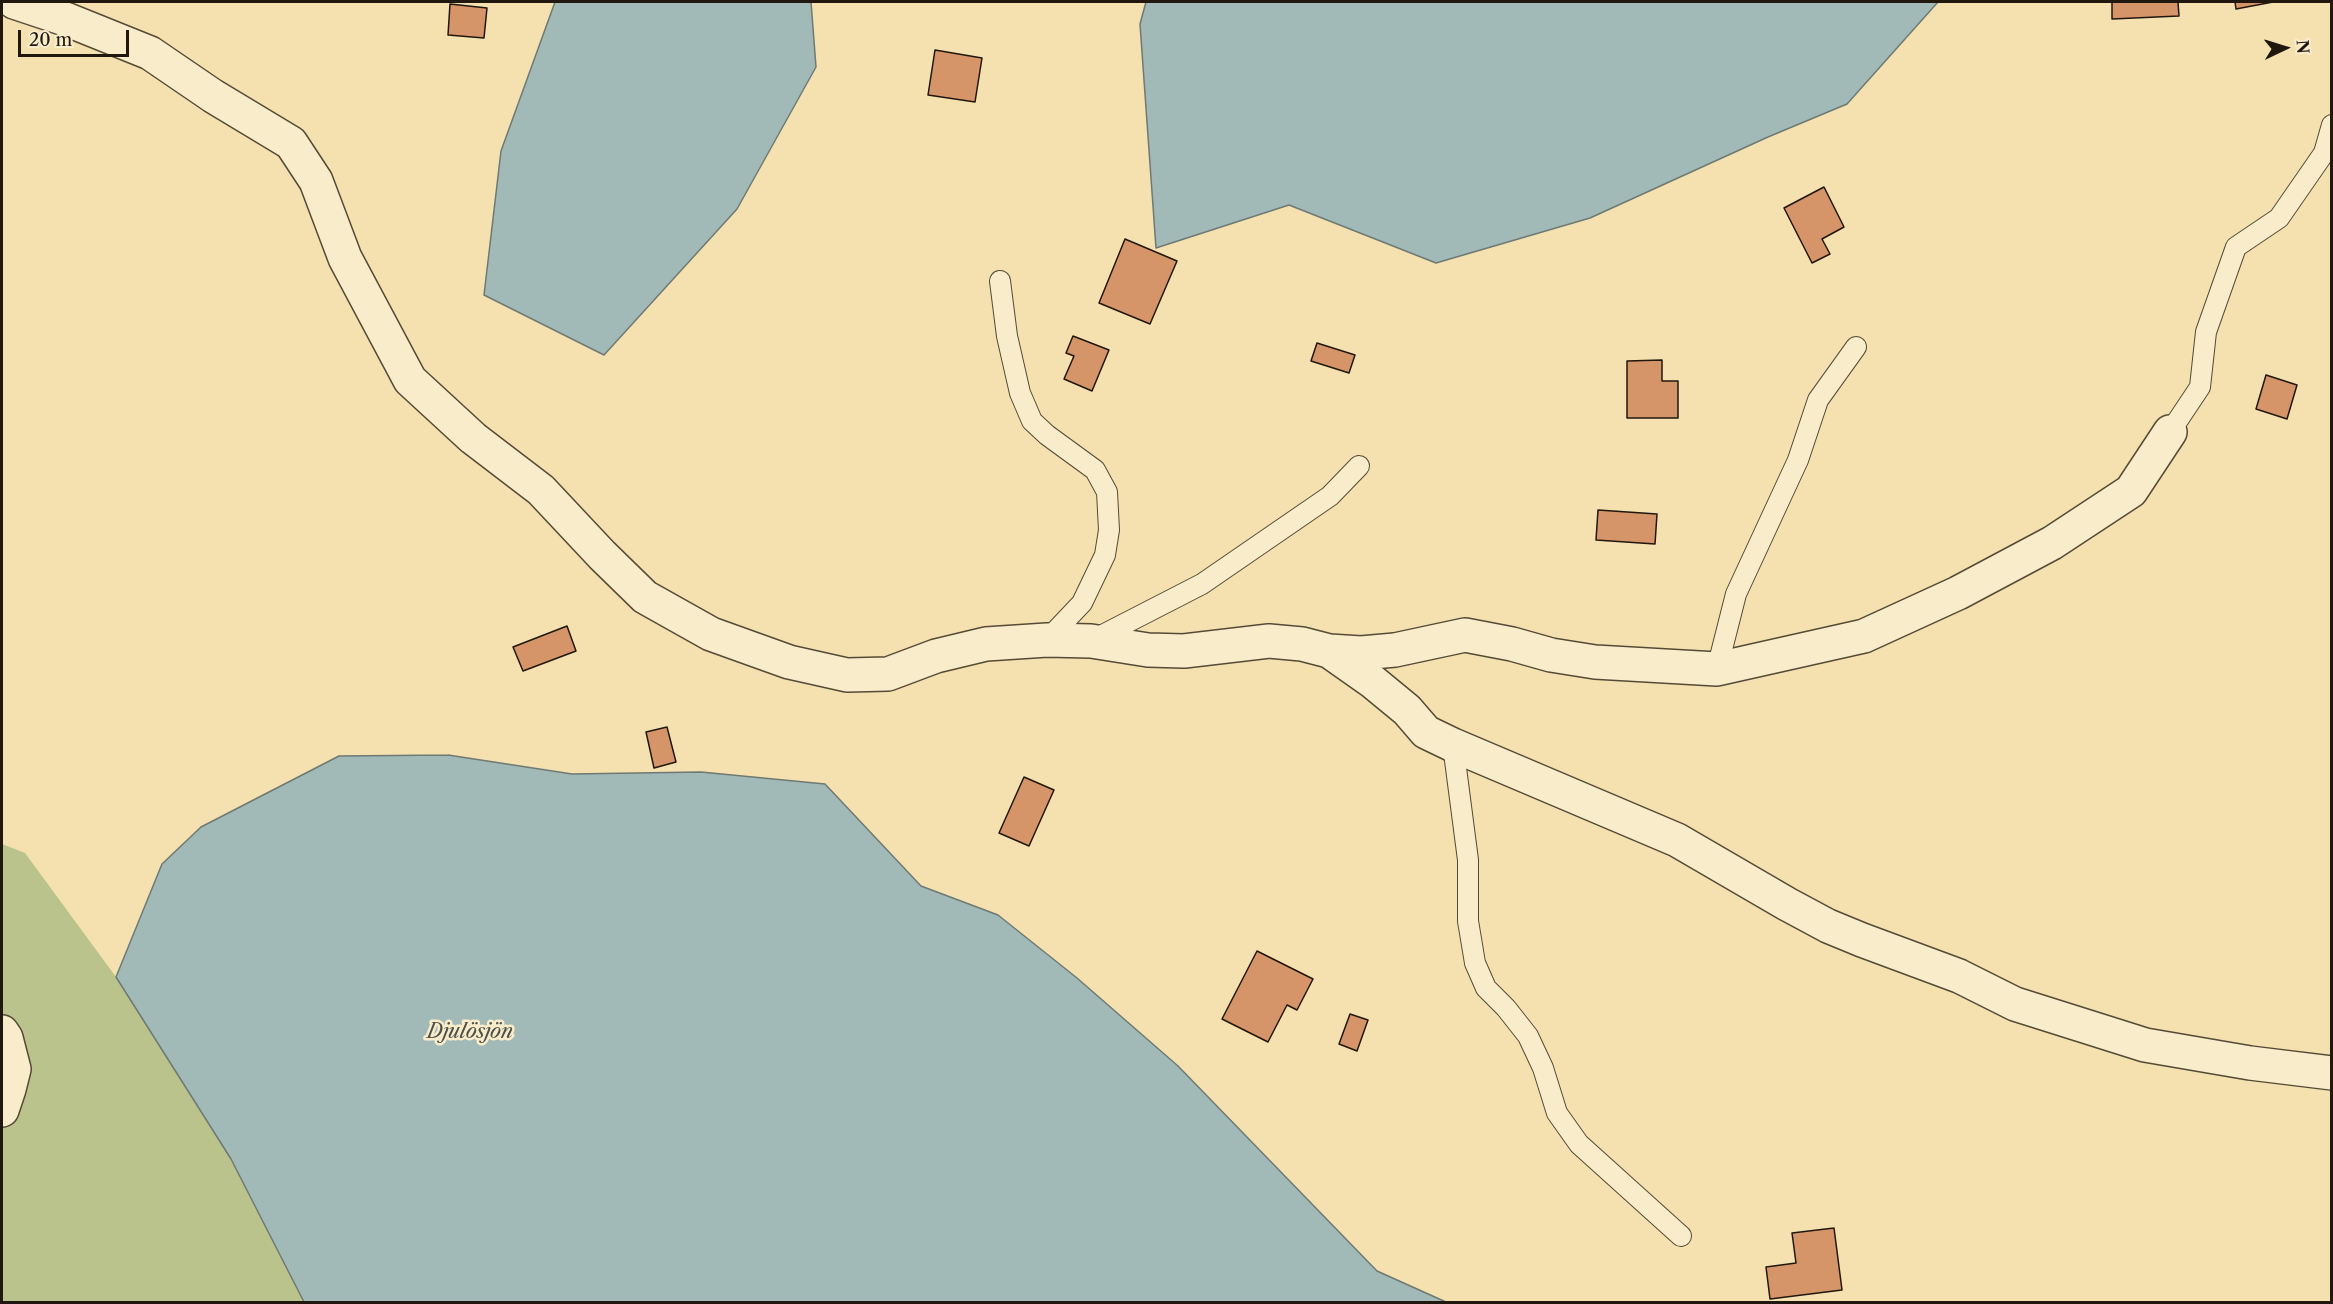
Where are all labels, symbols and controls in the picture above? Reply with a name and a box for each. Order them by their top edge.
scale bar [21,18,132,56]
north arrow [2255,18,2315,78]
text: 20 m [29,29,72,51]
text: N [2292,39,2313,54]
water label: Djulösjön [427,1020,513,1044]

